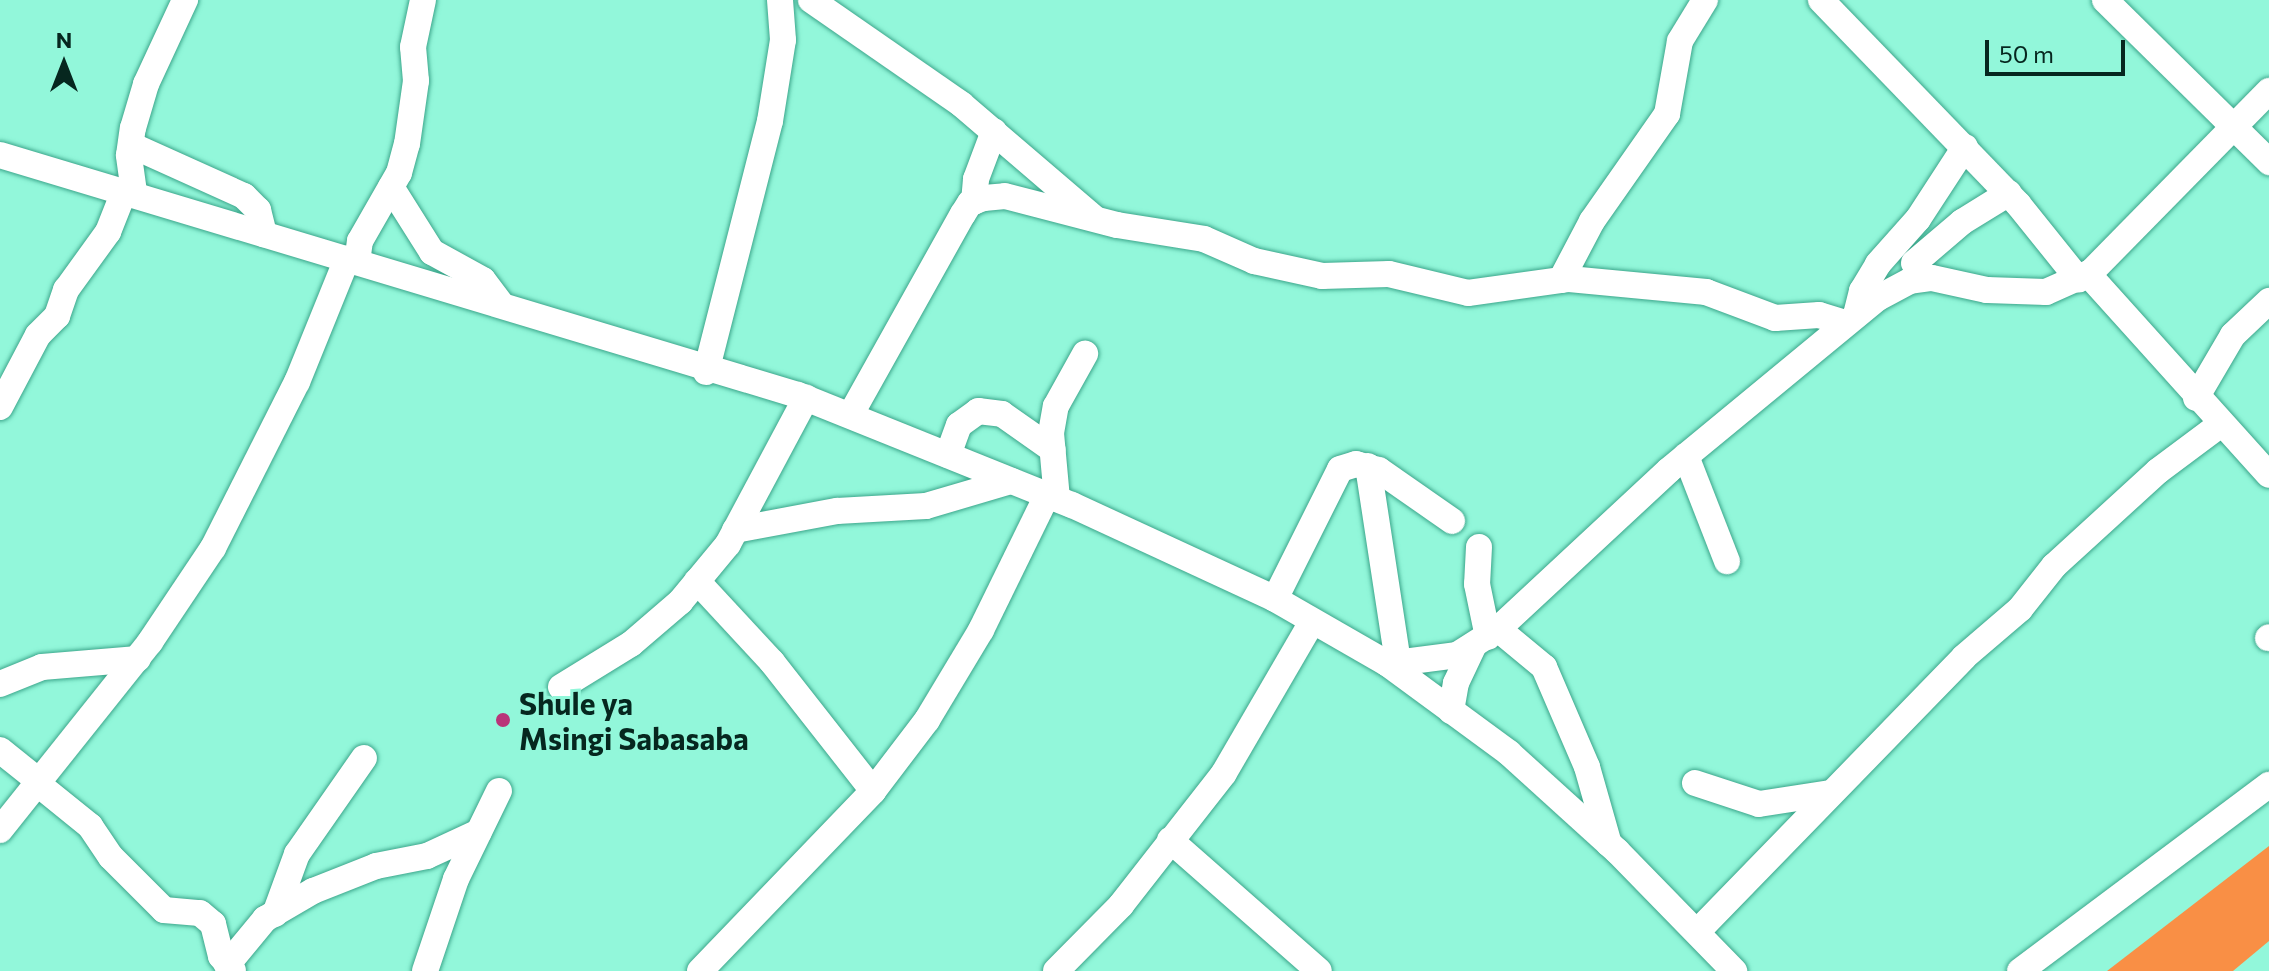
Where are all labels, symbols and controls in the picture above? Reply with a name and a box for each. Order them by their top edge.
north arrow [24,24,104,104]
scale bar [1989,24,2129,74]
text: N [56,26,72,53]
text: 50 m [1999,39,2054,68]
place label: Shule ya Msingi Sabasaba [519,685,749,756]
marker: Shule ya Msingi Sabasaba [494,711,512,729]

